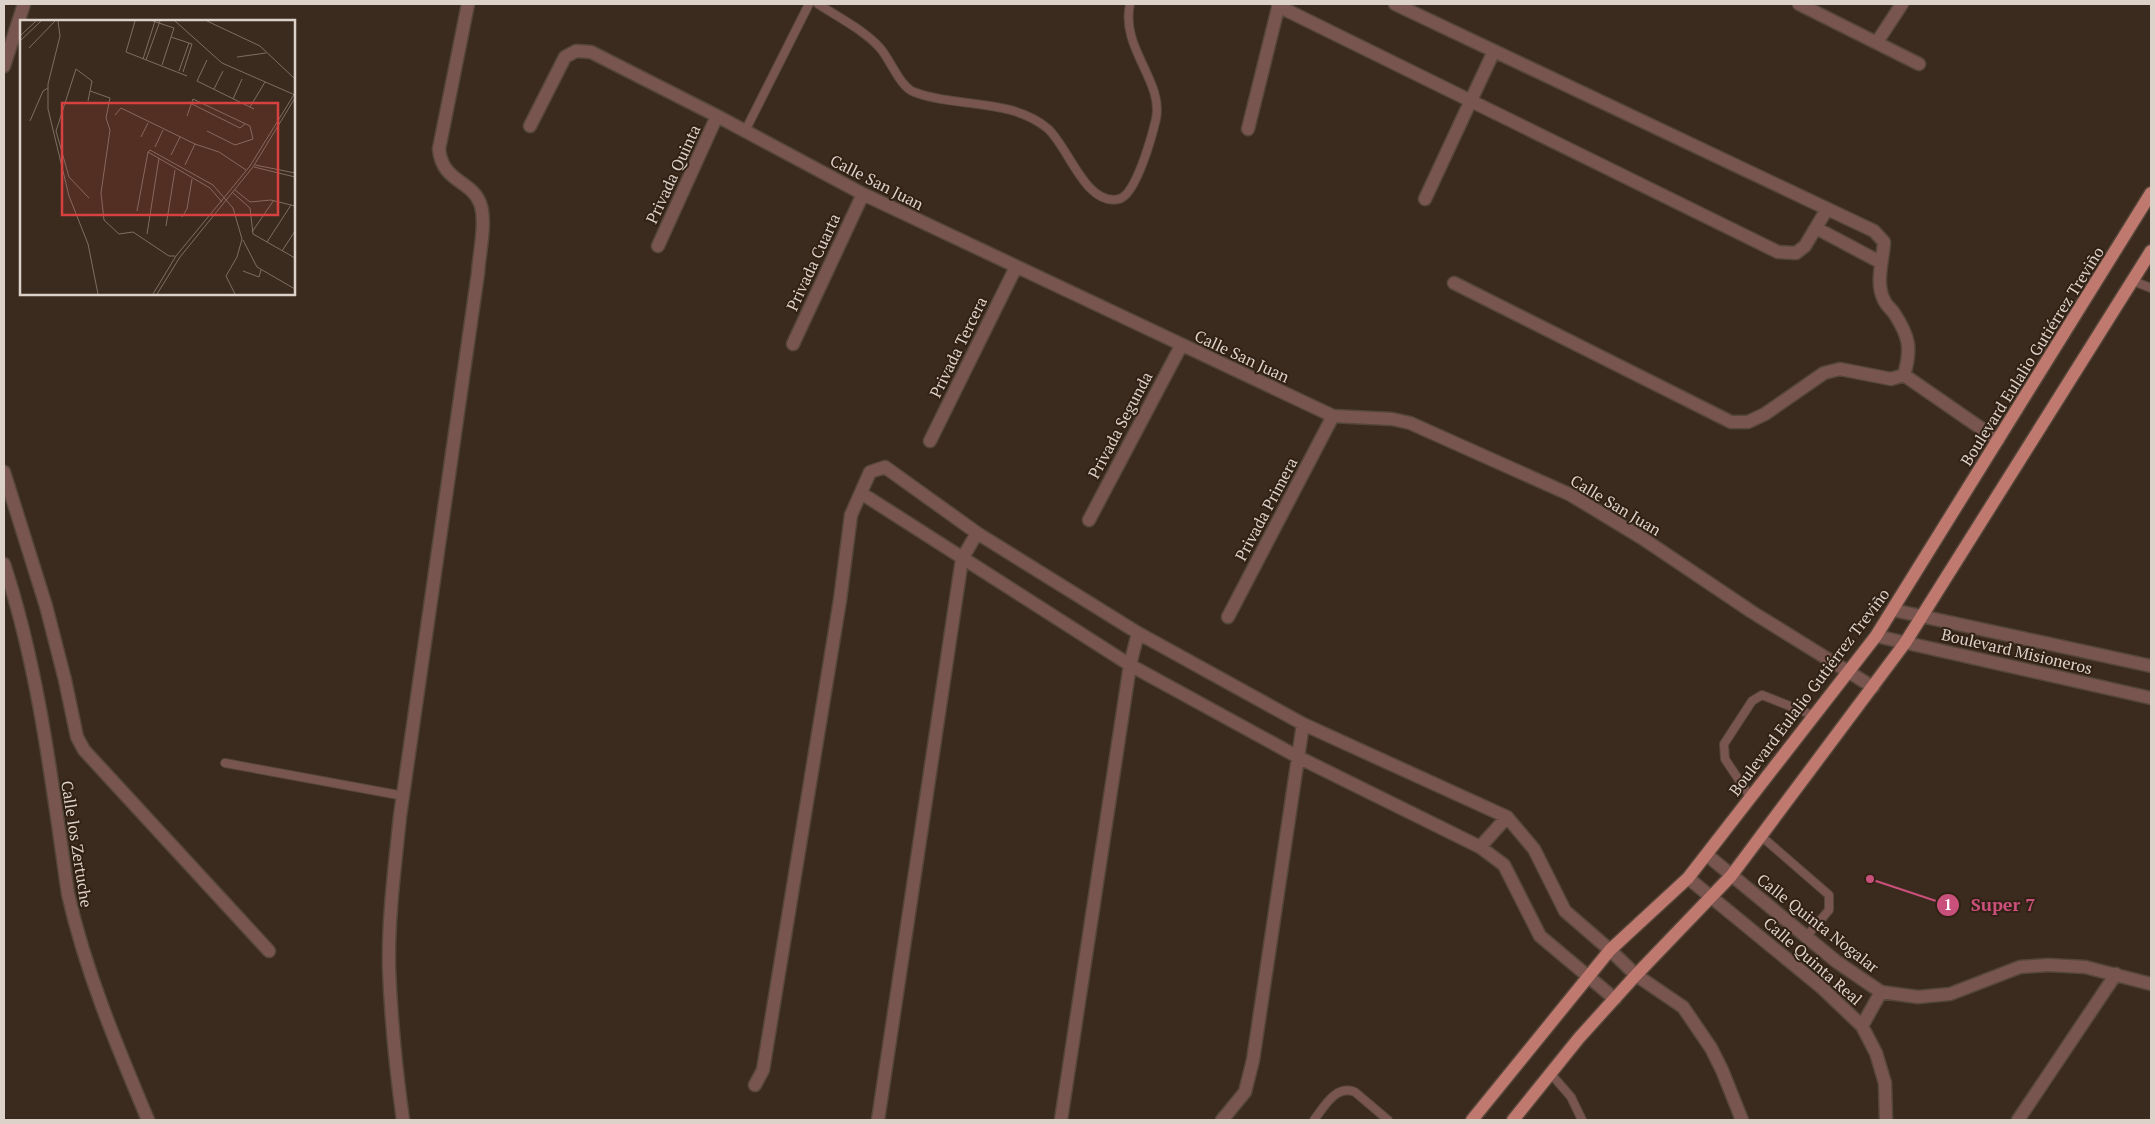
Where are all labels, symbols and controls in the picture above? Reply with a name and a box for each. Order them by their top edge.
inset map [20,20,295,295]
street label: Privada Quinta [640,121,706,227]
street label: Calle San Juan [826,149,928,215]
street label: Privada Cuarta [781,210,845,314]
street label: Boulevard Eulalio Gutiérrez Treviño [1955,242,2109,470]
street label: Privada Tercera [924,293,992,401]
street label: Calle San Juan [1191,324,1293,388]
street label: Privada Segunda [1083,368,1157,482]
street label: Privada Primera [1230,453,1302,565]
street label: Calle San Juan [1567,469,1666,541]
street label: Boulevard Eulalio Gutiérrez Treviño [1724,584,1895,800]
street label: Boulevard Misioneros [1939,623,2095,679]
street label: Calle los Zertuche [56,779,98,909]
street label: Calle Quinta Nogalar [1752,868,1884,978]
callout: Super 7 [1935,889,2045,922]
text: Super 7 [1971,892,2035,916]
text: 1 [1944,894,1952,914]
street label: Calle Quinta Real [1759,912,1867,1010]

